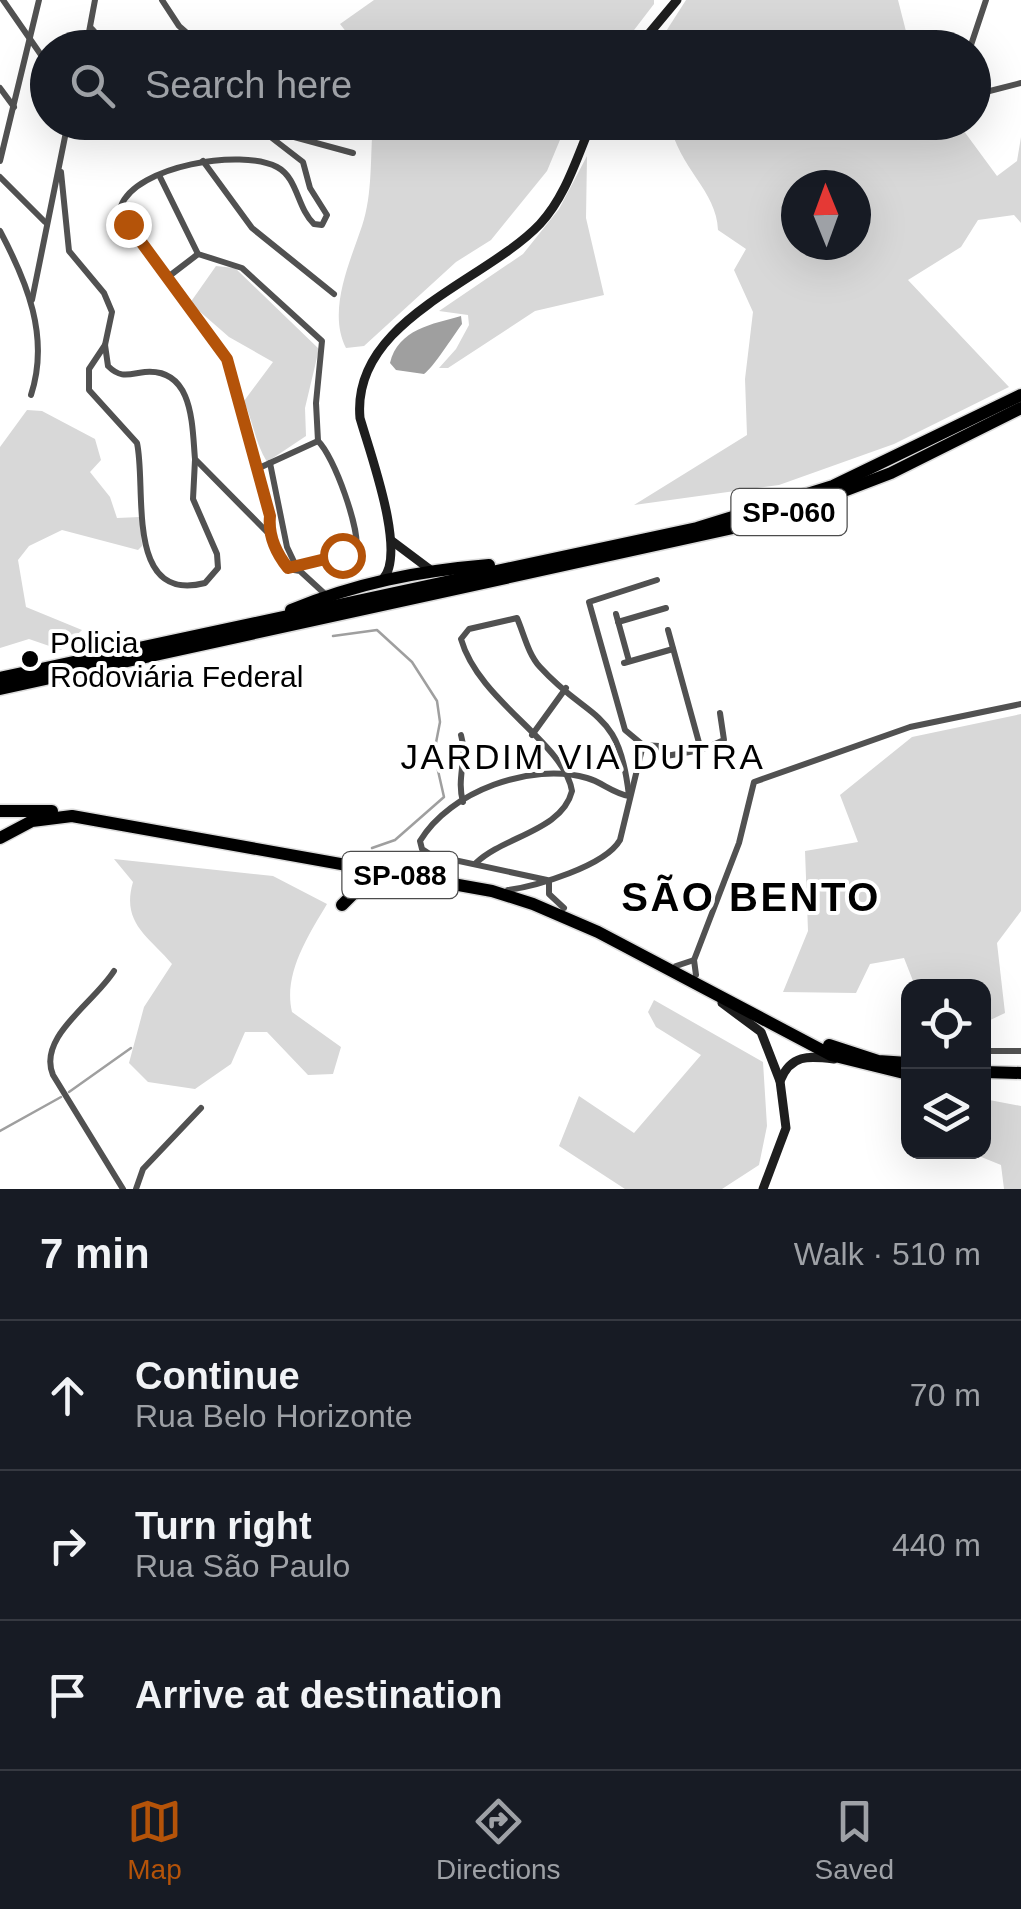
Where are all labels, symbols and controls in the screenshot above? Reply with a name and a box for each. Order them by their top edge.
search box [30,30,991,140]
icon: search [65,58,120,113]
text: Search here [145,64,352,106]
north arrow [781,170,871,260]
route end [106,202,152,248]
road number: SP-060 [732,489,846,535]
route start [320,533,366,579]
place label: Policia Rodoviária Federal [50,626,303,693]
marker: Policia Rodoviária Federal [19,648,41,670]
district label: JARDIM VIA DUTRA [401,737,765,776]
road number: SP-088 [342,852,458,898]
district label: SÃO BENTO [621,874,881,919]
map controls [901,979,991,1159]
button: locate [901,979,991,1069]
button: layers [901,1069,991,1159]
text: 7 min [40,1230,150,1277]
text: Walk · 510 m [794,1236,981,1272]
text: Continue [135,1355,300,1397]
icon: ahead [40,1368,95,1423]
text: 70 m [910,1377,981,1413]
text: Rua Belo Horizonte [135,1398,412,1434]
text: Turn right [135,1505,312,1547]
icon: right [40,1518,95,1573]
text: 440 m [892,1527,981,1563]
text: Rua São Paulo [135,1548,350,1584]
icon: arrive [40,1668,95,1723]
text: Arrive at destination [135,1674,502,1716]
tab: Map [127,1794,182,1886]
tab: Directions [436,1794,561,1886]
tab: Saved [815,1794,894,1886]

